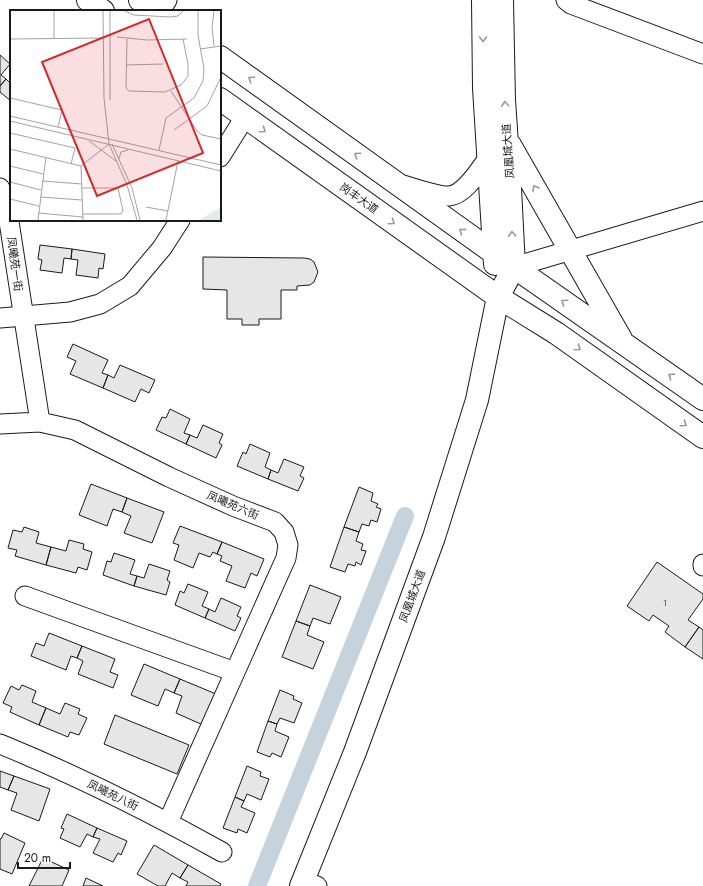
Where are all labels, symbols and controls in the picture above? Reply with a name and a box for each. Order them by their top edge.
inset map [10,10,221,221]
one-way arrow [479,36,487,42]
one-way arrow [248,76,255,84]
one-way arrow [500,101,509,107]
street label: 凤凰城大道 [498,123,518,179]
one-way arrow [258,125,265,132]
one-way arrow [354,152,361,160]
street label: 岗丰大道 [336,179,382,217]
one-way arrow [532,185,539,192]
one-way arrow [387,217,394,224]
one-way arrow [460,228,467,235]
one-way arrow [507,231,516,237]
street label: 凤曦苑一街 [3,236,27,292]
one-way arrow [562,300,569,307]
one-way arrow [574,343,581,351]
one-way arrow [668,374,675,381]
one-way arrow [680,419,687,427]
street label: 凤曦苑六街 [205,487,261,523]
street label: 凤凰城大道 [395,567,429,625]
house number: 1 [663,596,667,609]
street label: 凤曦苑八街 [85,776,141,814]
scale bar [18,844,70,870]
text: 20 m [24,849,51,867]

